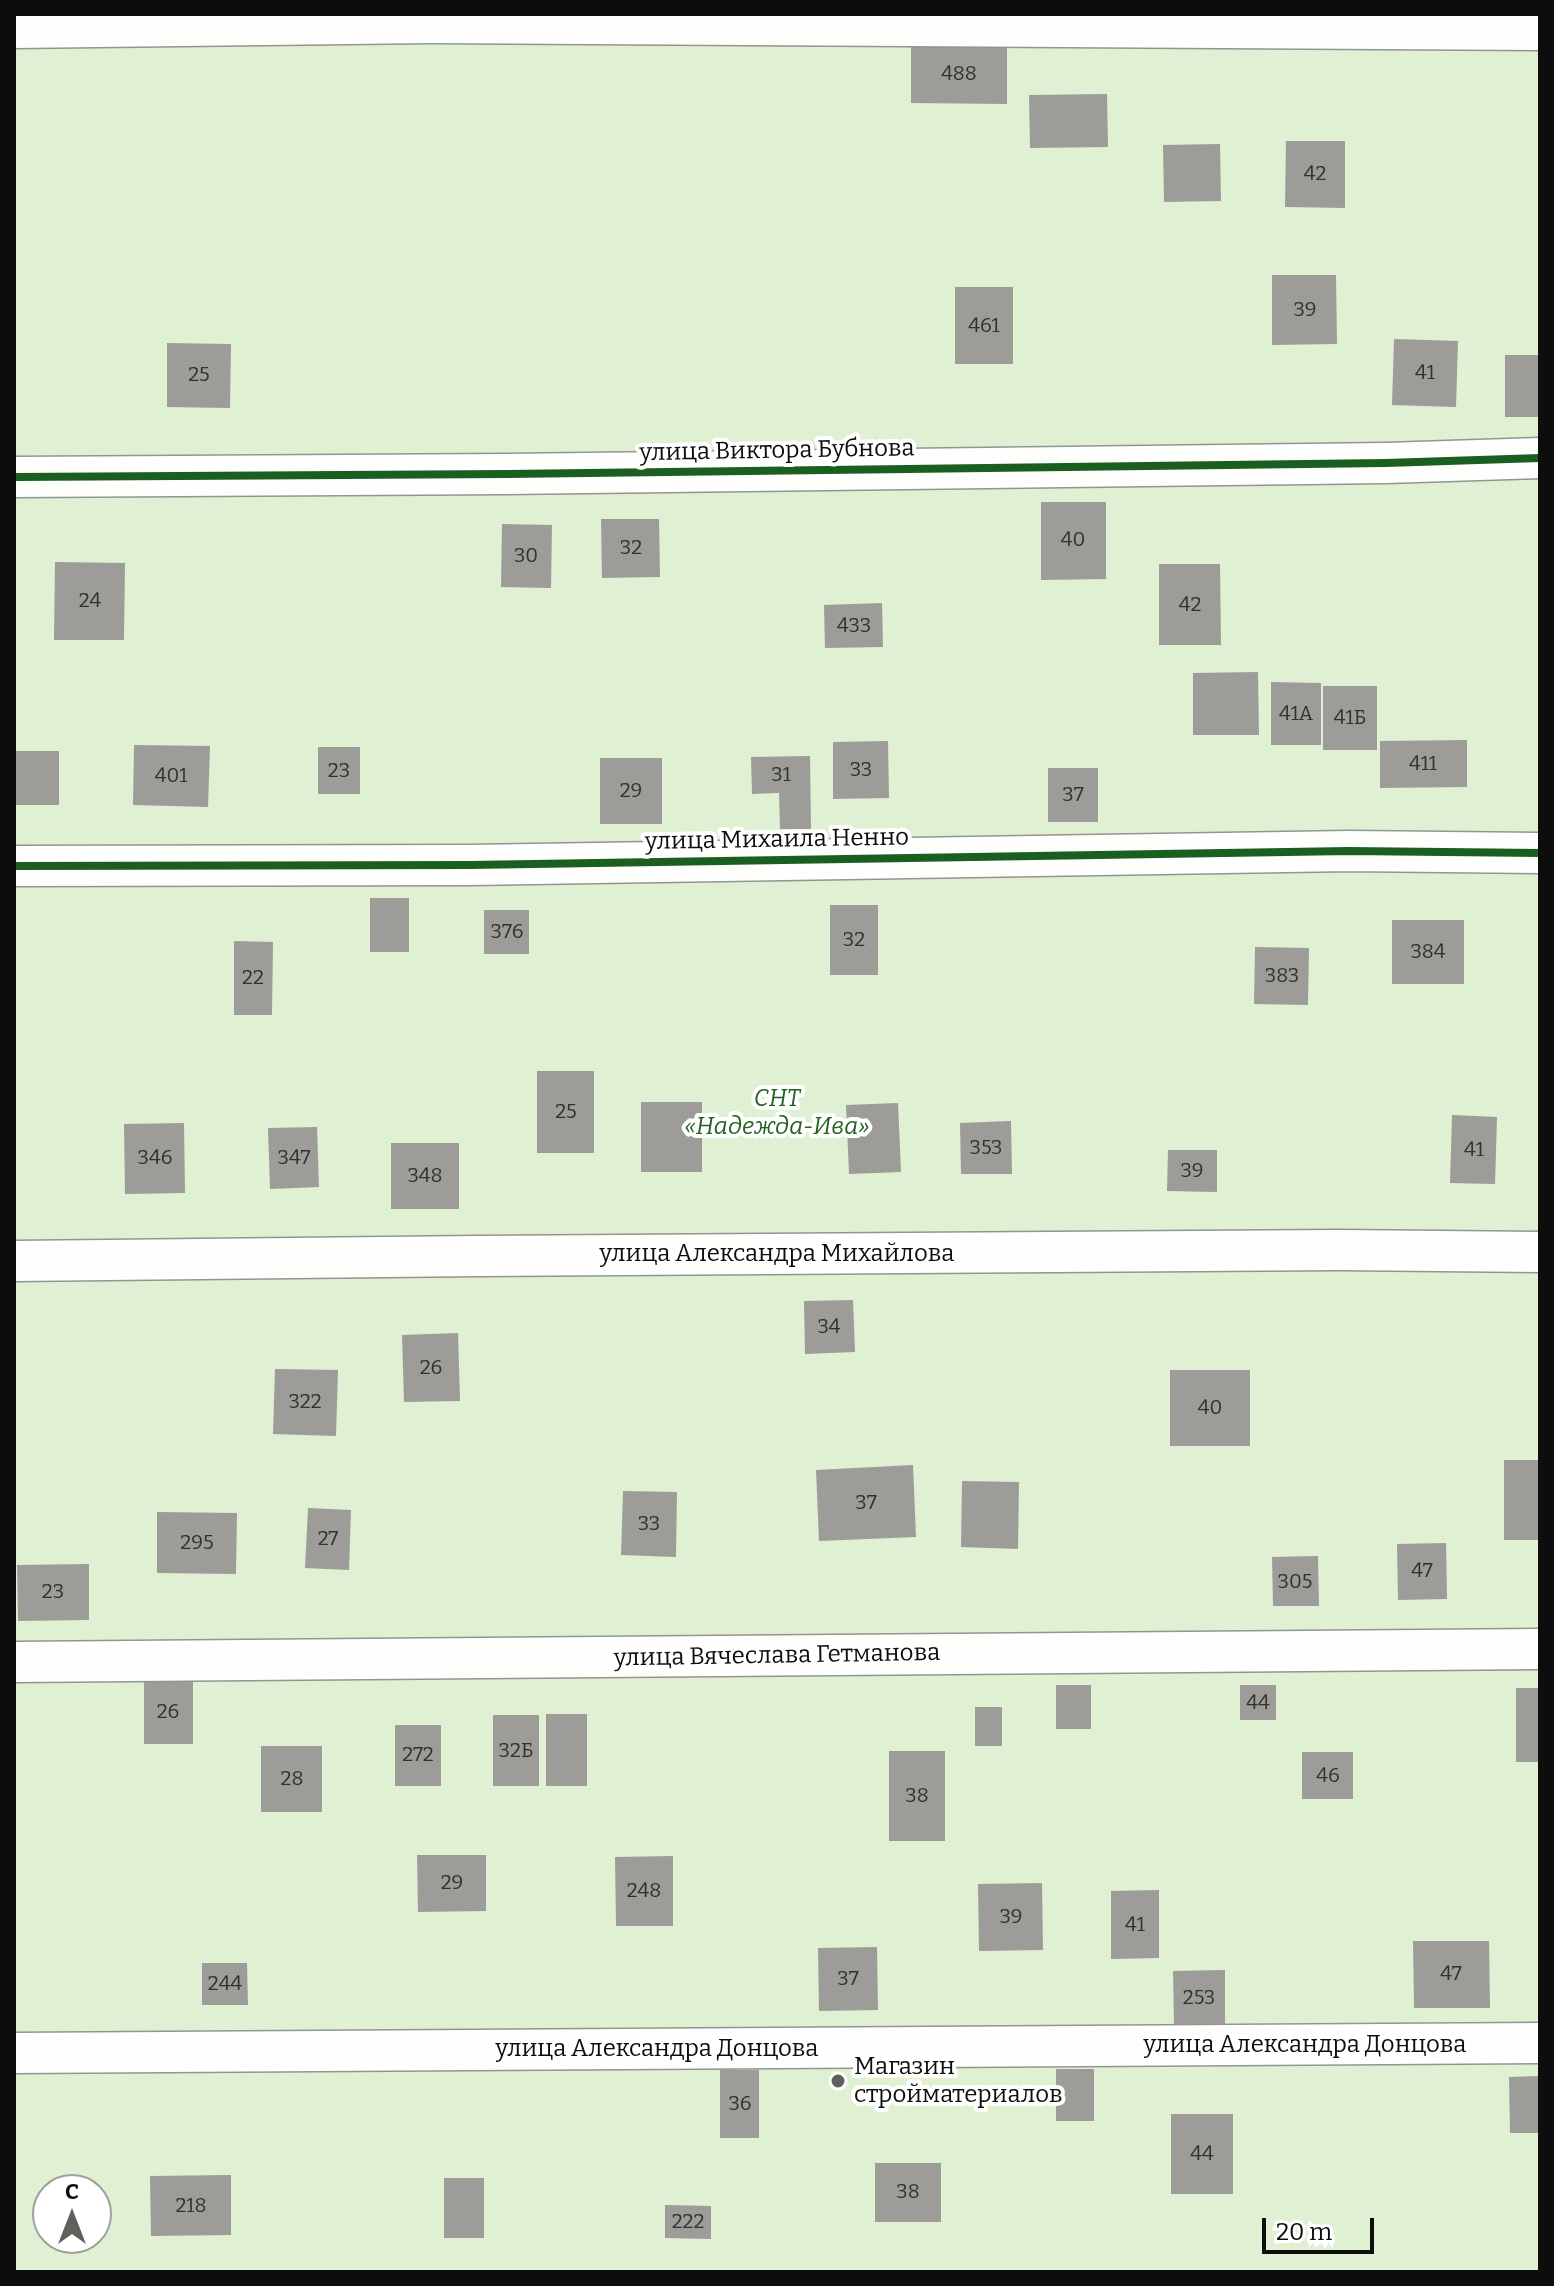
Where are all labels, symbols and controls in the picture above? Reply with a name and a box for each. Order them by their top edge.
house number: 488 [941,62,977,86]
house number: 42 [1304,162,1326,186]
house number: 39 [1293,298,1317,322]
house number: 461 [968,314,1000,338]
house number: 41 [1415,361,1435,385]
house number: 25 [188,363,210,387]
street label: улица Виктора Бубнова [639,434,915,468]
house number: 40 [1061,528,1085,552]
house number: 32 [620,536,642,560]
house number: 30 [514,544,538,568]
house number: 24 [79,589,101,613]
house number: 42 [1179,593,1201,617]
house number: 433 [837,614,871,638]
house number: 41А [1279,702,1313,726]
house number: 41Б [1334,706,1366,730]
house number: 411 [1409,752,1437,776]
house number: 33 [850,758,872,782]
house number: 23 [328,759,350,783]
house number: 31 [771,763,791,787]
house number: 401 [155,764,187,788]
house number: 29 [620,779,642,803]
house number: 37 [1062,783,1084,807]
street label: улица Михаила Ненно [645,823,909,857]
house number: 376 [491,920,523,944]
house number: 32 [843,928,865,952]
house number: 384 [1410,940,1446,964]
house number: 383 [1265,964,1299,988]
house number: 22 [242,966,264,990]
park label: СНТ «Надежда-Ива» [685,1085,869,1141]
house number: 25 [555,1100,577,1124]
house number: 353 [969,1136,1003,1160]
house number: 41 [1464,1138,1484,1162]
house number: 346 [138,1146,172,1170]
house number: 347 [278,1146,310,1170]
house number: 39 [1180,1159,1204,1183]
house number: 348 [407,1164,443,1188]
street label: улица Александра Михайлова [600,1240,954,1268]
house number: 34 [817,1315,841,1339]
house number: 26 [420,1356,442,1380]
house number: 322 [288,1390,322,1414]
house number: 40 [1198,1396,1222,1420]
house number: 37 [855,1491,877,1515]
house number: 33 [638,1512,660,1536]
house number: 27 [318,1527,338,1551]
house number: 295 [180,1531,214,1555]
house number: 47 [1411,1559,1433,1583]
house number: 305 [1278,1570,1312,1594]
house number: 23 [42,1580,64,1604]
street label: улица Вячеслава Гетманова [614,1639,940,1673]
house number: 44 [1246,1691,1270,1715]
house number: 26 [157,1700,179,1724]
house number: 32Б [499,1739,533,1763]
house number: 272 [402,1743,434,1767]
house number: 46 [1316,1764,1340,1788]
house number: 28 [281,1767,303,1791]
house number: 38 [905,1784,929,1808]
house number: 29 [441,1871,463,1895]
house number: 248 [627,1879,661,1903]
house number: 39 [999,1905,1023,1929]
house number: 41 [1125,1913,1145,1937]
house number: 47 [1440,1962,1462,1986]
house number: 37 [837,1967,859,1991]
house number: 244 [208,1972,242,1996]
house number: 253 [1183,1986,1215,2010]
street label: улица Александра Донцова [1144,2031,1466,2059]
street label: улица Александра Донцова [496,2035,818,2063]
place label: Магазин стройматериалов [854,2053,1063,2109]
marker: Магазин стройматериалов [829,2072,847,2090]
house number: 36 [728,2092,752,2116]
house number: 44 [1190,2142,1214,2166]
north arrow [32,2174,112,2254]
text: С [65,2178,79,2205]
house number: 38 [896,2180,920,2204]
house number: 218 [175,2194,207,2218]
scale bar [1266,2202,1378,2252]
house number: 222 [672,2210,704,2234]
text: 20 m [1276,2218,1332,2246]

